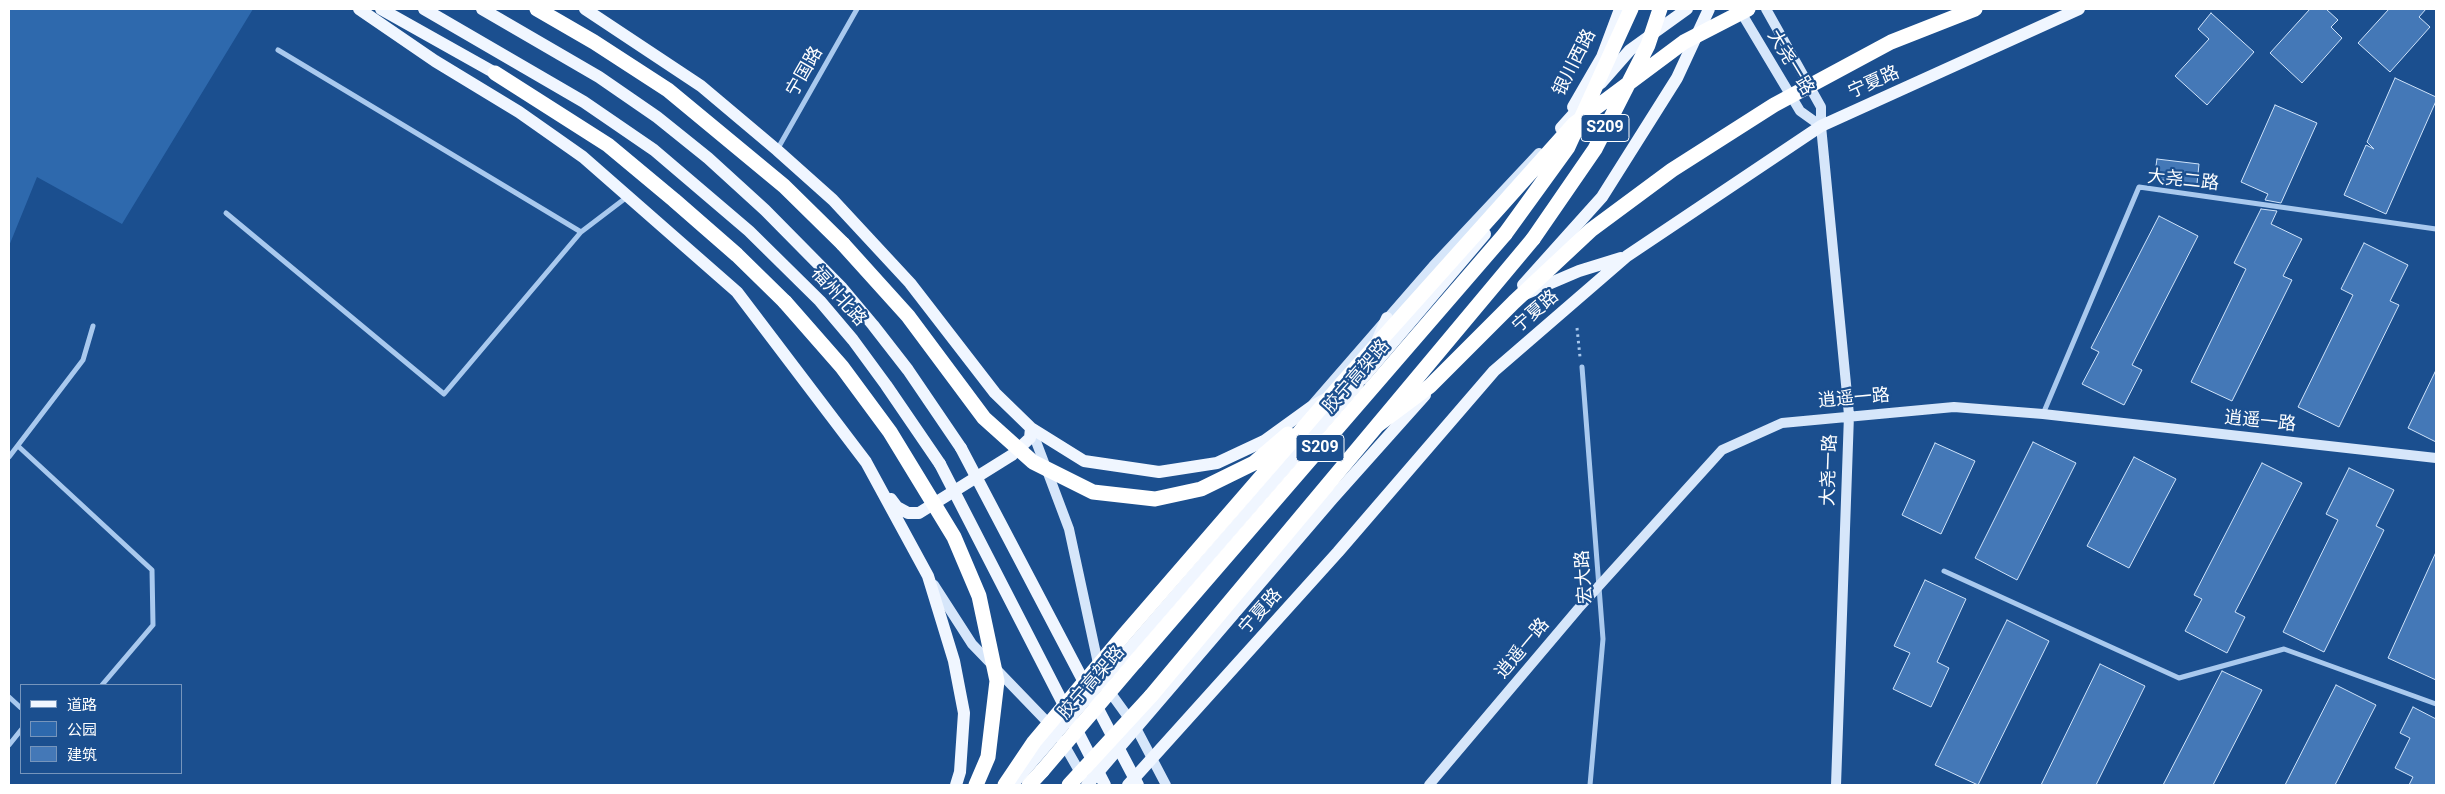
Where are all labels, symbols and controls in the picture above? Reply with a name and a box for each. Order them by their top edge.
street label: 银川西路 [1549,26,1601,100]
street label: 大尧一路 [1762,27,1818,99]
street label: 宁国路 [782,43,828,101]
street label: 宁夏路 [1845,62,1903,104]
road number: S209 [1581,115,1629,142]
street label: 大尧二路 [2146,166,2220,196]
street label: 福州北路 [806,263,870,331]
street label: 宁夏路 [1509,286,1563,338]
street label: 胶宁高架路 [1319,336,1395,418]
street label: 逍遥一路 [1817,385,1891,413]
street label: 逍遥一路 [2223,407,2297,437]
road number: S209 [1296,434,1344,462]
street label: 大尧一路 [1818,434,1842,506]
street label: 宏大路 [1572,549,1598,605]
street label: 宁夏路 [1235,585,1287,639]
street label: 逍遥一路 [1492,614,1554,684]
street label: 胶宁高架路 [1054,642,1130,724]
legend [20,684,182,774]
text: 道路 [67,696,97,714]
text: 公园 [67,721,97,739]
text: 建筑 [67,746,97,764]

